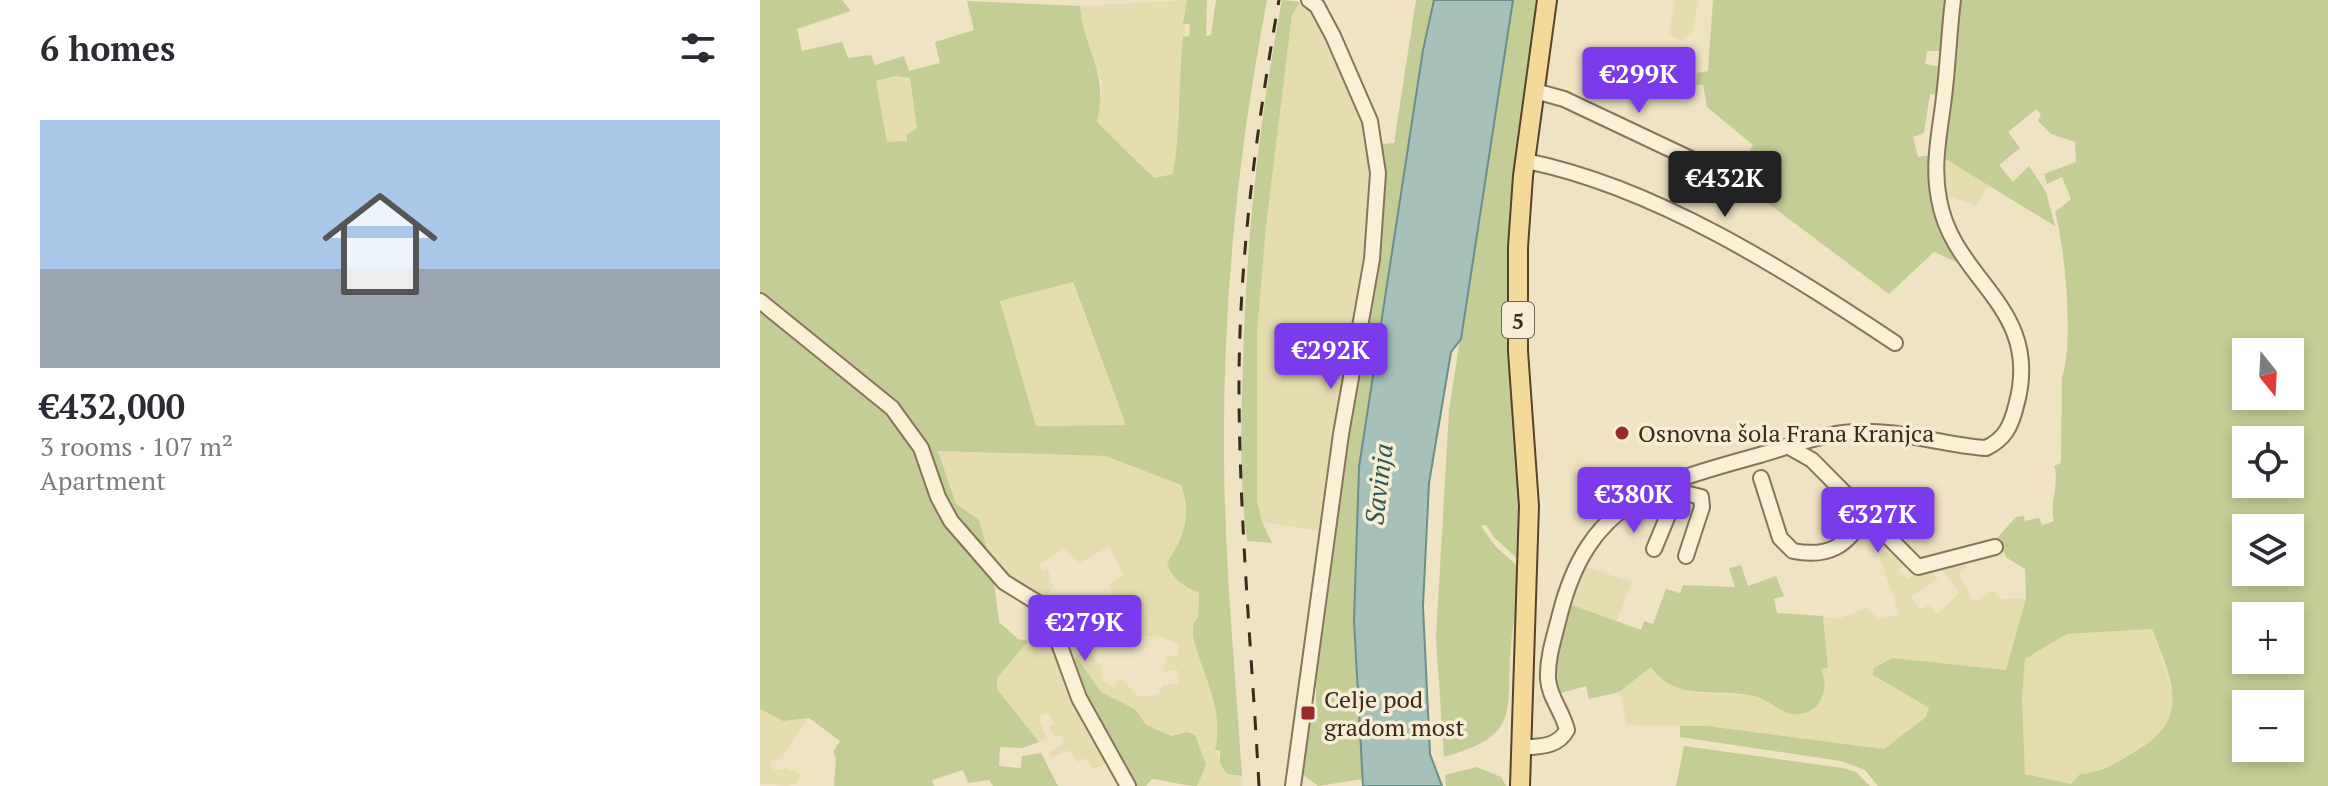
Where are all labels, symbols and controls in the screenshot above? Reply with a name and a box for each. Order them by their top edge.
text: 6 homes [40,26,175,71]
icon: filters [676,26,720,70]
pin: €299K [1583,47,1695,115]
text: €299K [1600,56,1678,90]
pin: €432K [1669,151,1781,219]
text: €432K [1686,160,1764,194]
icon: home [308,172,452,316]
road number: 5 [1502,302,1534,338]
pin: €292K [1275,323,1387,391]
text: €292K [1292,332,1370,366]
north arrow [2232,338,2304,410]
map controls [2232,338,2304,762]
text: €432,000 [40,384,185,429]
place label: Osnovna šola Frana Kranjca [1638,417,1934,449]
marker: Osnovna šola Frana Kranjca [1613,424,1631,442]
button: locate [2232,426,2304,498]
text: 3 rooms · 107 m² [40,429,233,463]
water label: Savinja [1356,441,1400,527]
text: Apartment [40,463,166,497]
pin: €380K [1578,467,1690,535]
text: €380K [1595,476,1673,510]
pin: €327K [1822,487,1934,555]
text: €327K [1839,496,1917,530]
button: layers [2232,514,2304,586]
pin: €279K [1029,595,1141,663]
button: + [2232,602,2304,674]
text: €279K [1046,604,1124,638]
place label: Celje pod gradom most [1324,683,1464,743]
button: − [2232,690,2304,762]
marker: Celje pod gradom most [1299,704,1317,722]

